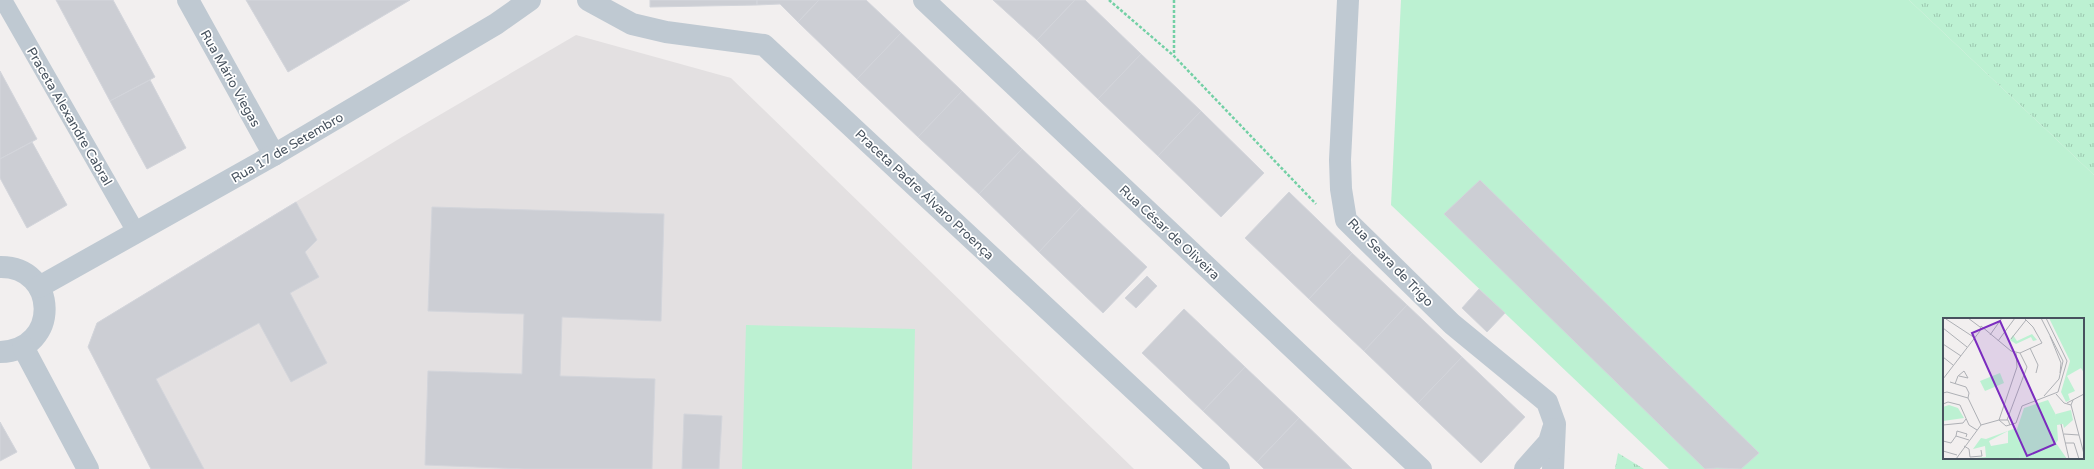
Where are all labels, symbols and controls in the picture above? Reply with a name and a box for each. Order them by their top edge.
street label: Rua Mário Viegas [197,27,263,130]
street label: Praceta Alexandre Cabral [23,45,115,188]
street label: Rua 17 de Setembro [229,109,347,187]
street label: Praceta Padre Álvaro Proença [852,126,997,263]
street label: Rua César de Oliveira [1116,182,1223,283]
street label: Rua Seara de Trigo [1344,215,1437,310]
inset map [1943,318,2084,459]

